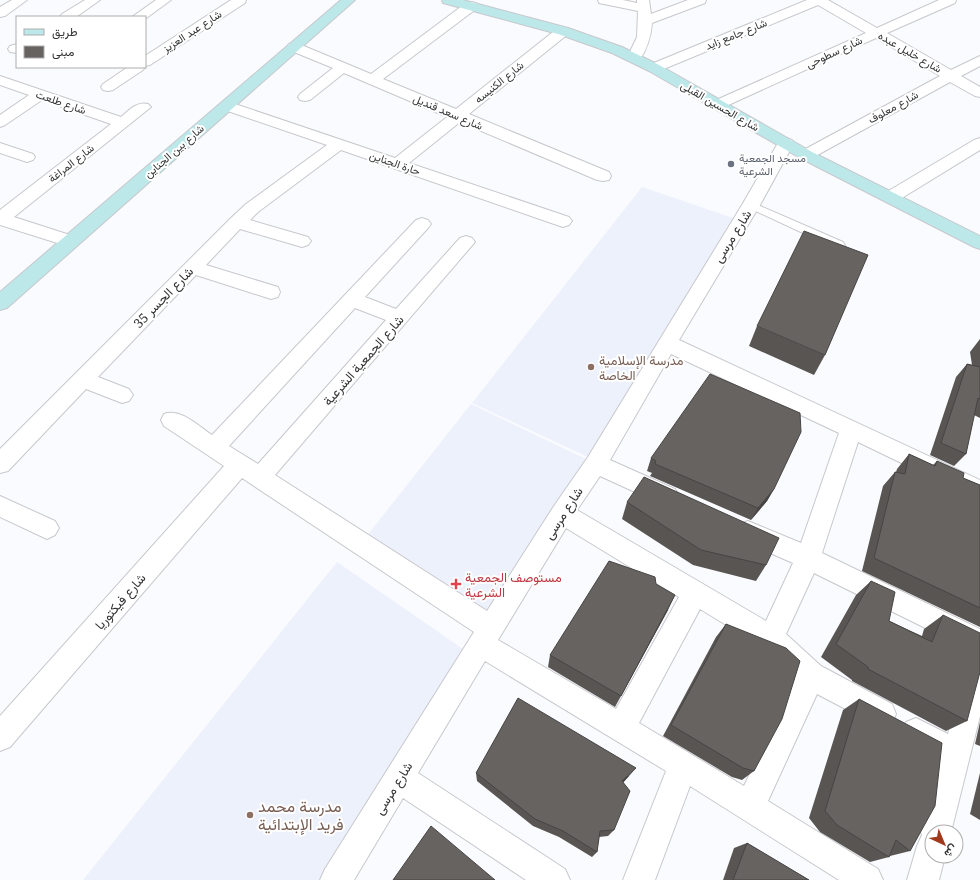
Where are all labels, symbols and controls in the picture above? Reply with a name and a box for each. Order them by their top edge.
street label: شارع عبد العزيز [158,6,225,57]
street label: شارع جامع زايد [703,14,770,54]
legend [16,16,146,68]
text: طريق [52,23,78,40]
street label: شارع خليل عبده [875,27,945,77]
street label: شارع سطوحى [803,32,865,72]
text: مبنى [52,43,74,60]
street label: شارع الكنيسه [471,57,527,107]
street label: شارع الحسين القبلى [678,77,763,135]
street label: شارع طلعت [34,86,89,118]
street label: شارع معلوف [865,86,921,127]
street label: شارع سعد قنديل [411,90,486,134]
street label: شارع بين الجناين [140,120,208,182]
street label: شارع المراغة [45,140,98,186]
street label: حارة الجناين [368,147,423,178]
place label: مسجد الجمعية الشرعية [739,150,806,178]
marker: مسجد الجمعية الشرعية [726,159,736,169]
street label: شارع مرسى [709,206,756,266]
street label: شارع الجسر 35 [129,262,198,332]
street label: شارع الجمعية الشرعية [319,311,408,410]
place label: مدرسة الإسلامية الخاصة [599,351,684,384]
marker: مدرسة الإسلامية الخاصة [586,362,596,372]
street label: شارع مرسى [539,483,587,543]
place label: مستوصف الجمعية الشرعية [465,568,562,601]
street label: شارع فيكتوريا [91,569,150,634]
marker: مستوصف الجمعية الشرعية [450,578,462,590]
street label: شارع مرسى [370,758,417,818]
place label: مدرسة محمد فريد الإبتدائية [258,795,344,835]
marker: مدرسة محمد فريد الإبتدائية [245,810,255,820]
north arrow [924,824,964,864]
text: ش [941,842,961,862]

